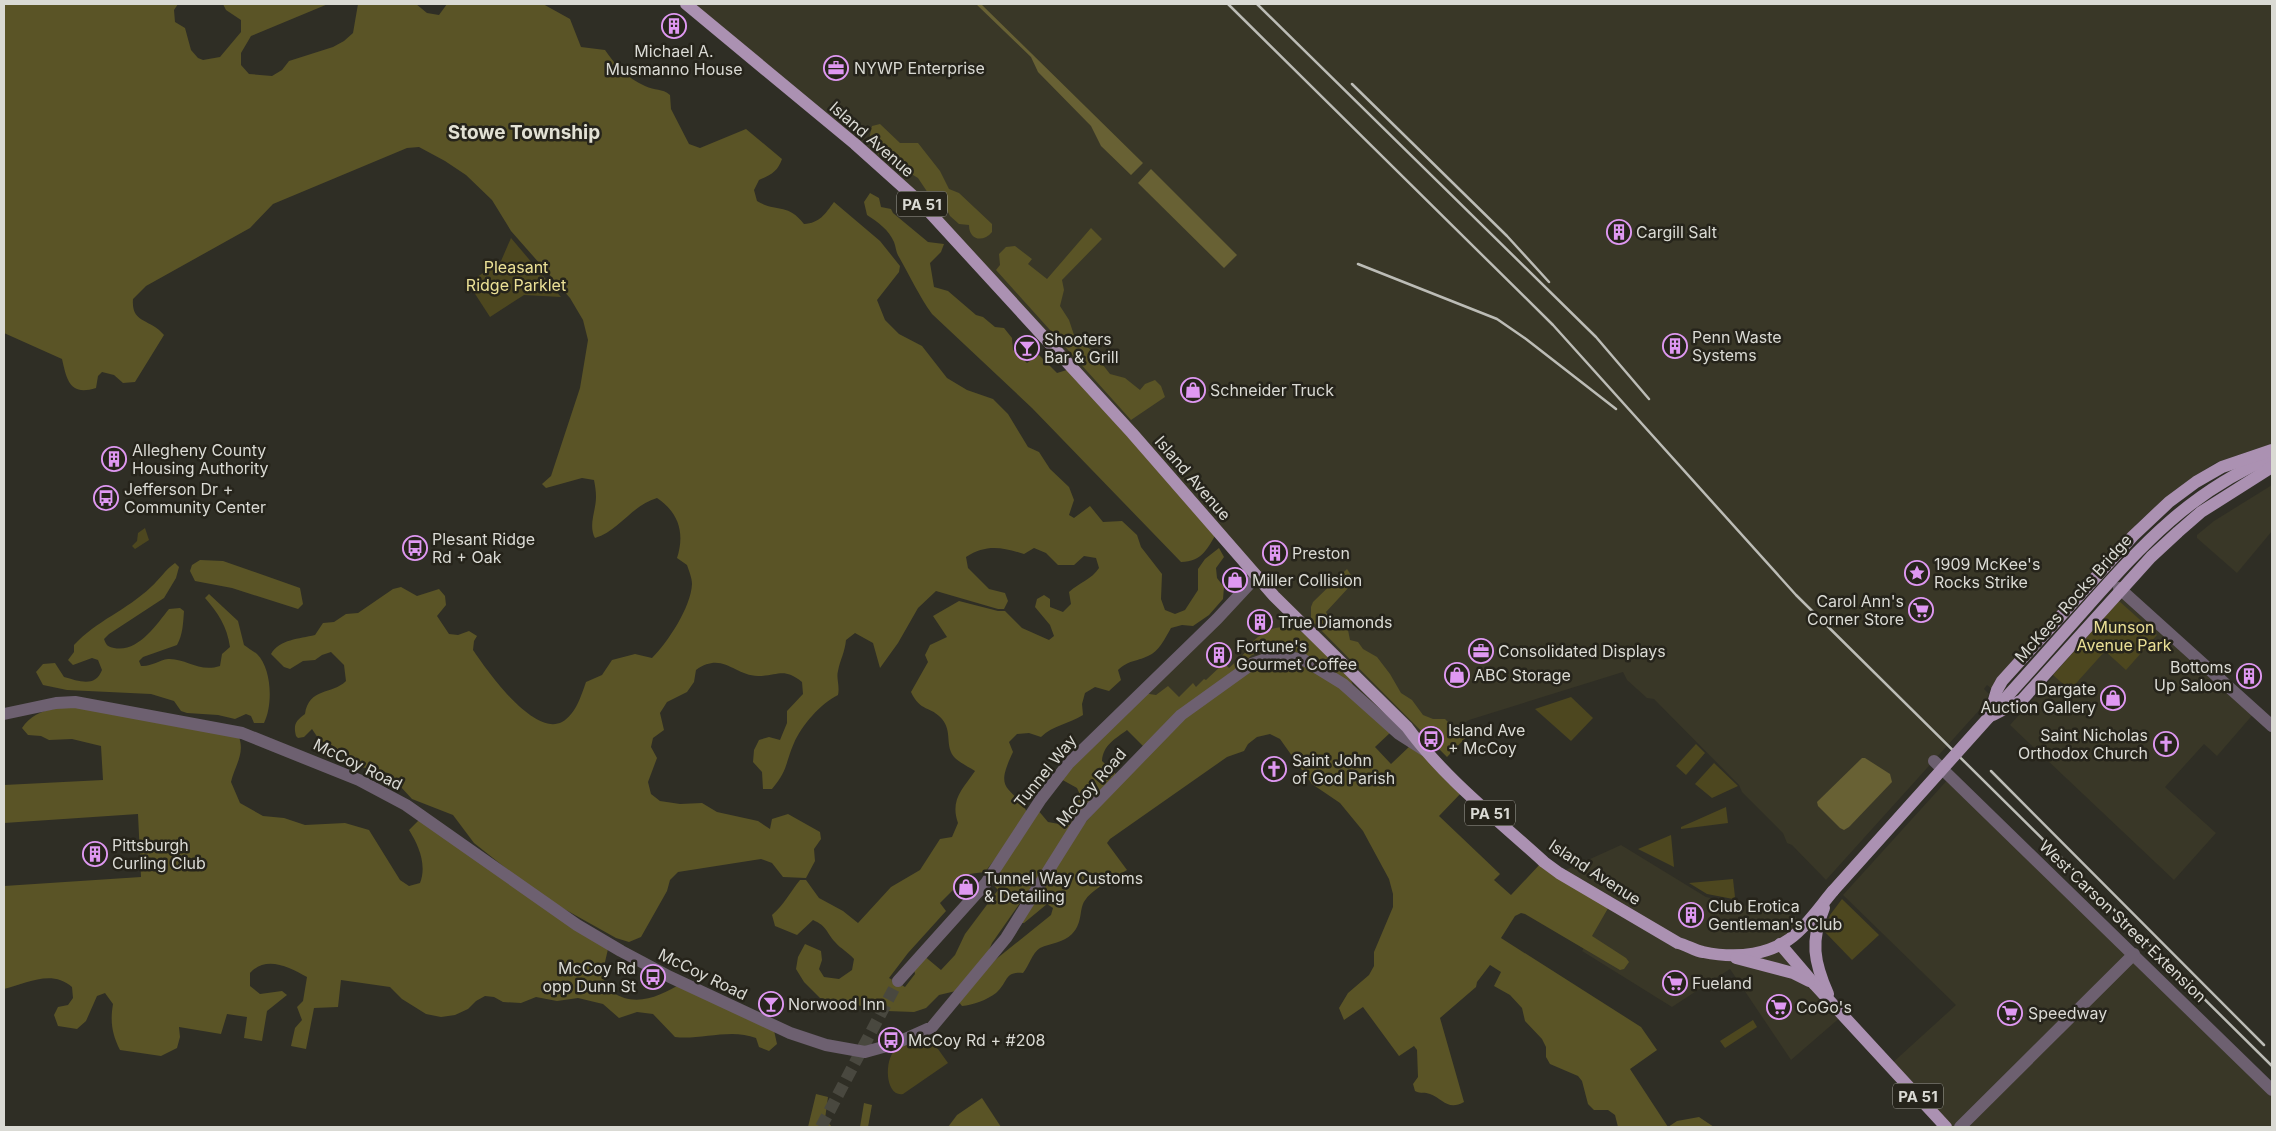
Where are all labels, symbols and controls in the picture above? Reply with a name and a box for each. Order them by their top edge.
building icon: Michael A. Musmanno House [661,13,687,39]
place label: Michael A. Musmanno House [605,41,743,79]
office icon: NYWP Enterprise [823,55,849,81]
place label: NYWP Enterprise [854,58,985,78]
street label: Island Avenue [826,97,918,181]
district label: Stowe Township [448,121,600,144]
road number: PA 51 [897,192,947,216]
building icon: Cargill Salt [1606,219,1632,245]
place label: Cargill Salt [1636,222,1717,242]
park label: Pleasant Ridge Parklet [466,257,566,295]
place label: Penn Waste Systems [1692,327,1782,365]
place label: Shooters Bar & Grill [1044,329,1119,367]
building icon: Penn Waste Systems [1662,333,1688,359]
bar icon: Shooters Bar & Grill [1014,335,1040,361]
shop icon: Schneider Truck [1180,377,1206,403]
place label: Schneider Truck [1210,380,1334,400]
street label: Island Avenue [1151,432,1235,524]
place label: Allegheny County Housing Authority [132,440,269,478]
building icon: Allegheny County Housing Authority [101,446,127,472]
place label: Jefferson Dr + Community Center [124,479,266,517]
bus stop icon: Jefferson Dr + Community Center [93,485,119,511]
place label: Plesant Ridge Rd + Oak [432,529,535,567]
street label: McKees Rocks Bridge [2010,530,2136,666]
bus stop icon: Plesant Ridge Rd + Oak [402,535,428,561]
building icon: Preston [1262,540,1288,566]
place label: Preston [1292,543,1350,563]
place label: 1909 McKee's Rocks Strike [1934,554,2040,592]
place icon: 1909 McKee's Rocks Strike [1904,560,1930,586]
shop icon: Miller Collision [1222,567,1248,593]
place label: Miller Collision [1252,570,1362,590]
place label: Carol Ann's Corner Store [1807,591,1904,629]
supermarket icon: Carol Ann's Corner Store [1908,597,1934,623]
building icon: True Diamonds [1247,609,1273,635]
place label: True Diamonds [1278,612,1392,632]
park label: Munson Avenue Park [2077,617,2172,655]
place label: Fortune's Gourmet Coffee [1236,636,1357,674]
office icon: Consolidated Displays [1468,638,1494,664]
place label: Consolidated Displays [1498,641,1666,661]
building icon: Fortune's Gourmet Coffee [1206,642,1232,668]
place label: Bottoms Up Saloon [2154,657,2232,695]
shop icon: ABC Storage [1444,662,1470,688]
building icon: Bottoms Up Saloon [2236,663,2262,689]
place label: ABC Storage [1474,665,1571,685]
place label: Dargate Auction Gallery [1980,679,2096,717]
shop icon: Dargate Auction Gallery [2100,685,2126,711]
place label: Island Ave + McCoy [1448,720,1525,758]
place label: Saint Nicholas Orthodox Church [2018,725,2148,763]
bus stop icon: Island Ave + McCoy [1418,726,1444,752]
street label: Tunnel Way [1010,731,1080,811]
church icon: Saint Nicholas Orthodox Church [2153,731,2179,757]
street label: McCoy Road [310,734,406,794]
street label: McCoy Road [1052,744,1130,830]
place label: Saint John of God Parish [1292,750,1395,788]
church icon: Saint John of God Parish [1261,756,1287,782]
road number: PA 51 [1465,800,1515,826]
place label: Pittsburgh Curling Club [112,835,206,873]
street label: Island Avenue [1545,835,1645,909]
street label: West Carson Street Extension [2035,836,2211,1006]
building icon: Pittsburgh Curling Club [82,841,108,867]
place label: Tunnel Way Customs & Detailing [984,868,1143,906]
shop icon: Tunnel Way Customs & Detailing [953,874,979,900]
place label: Club Erotica Gentleman's Club [1708,896,1842,934]
building icon: Club Erotica Gentleman's Club [1678,902,1704,928]
street label: McCoy Road [655,944,751,1004]
place label: McCoy Rd opp Dunn St [542,958,636,996]
bus stop icon: McCoy Rd opp Dunn St [640,964,666,990]
supermarket icon: Fueland [1662,970,1688,996]
place label: Fueland [1692,973,1752,993]
bar icon: Norwood Inn [758,991,784,1017]
place label: Norwood Inn [788,994,885,1014]
supermarket icon: CoGo's [1766,994,1792,1020]
place label: CoGo's [1796,997,1852,1017]
supermarket icon: Speedway [1997,1000,2023,1026]
place label: Speedway [2028,1003,2107,1023]
bus stop icon: McCoy Rd + #208 [878,1027,904,1053]
place label: McCoy Rd + #208 [908,1030,1045,1050]
road number: PA 51 [1893,1084,1943,1108]

